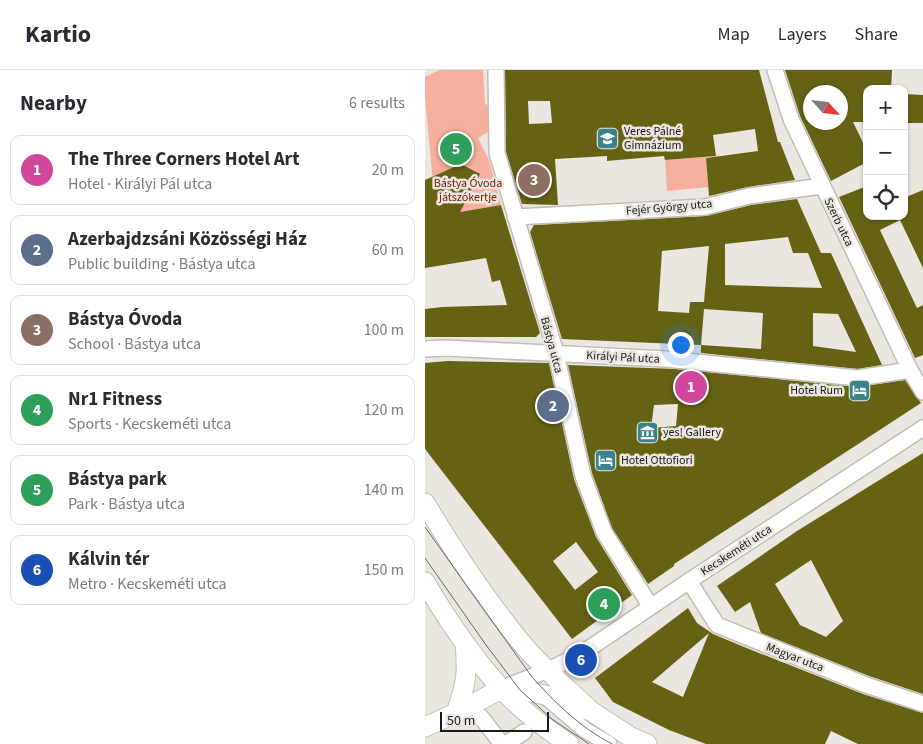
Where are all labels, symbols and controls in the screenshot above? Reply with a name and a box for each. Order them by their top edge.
text: Kartio [25,17,91,52]
text: Map [718,22,750,47]
text: Layers [778,22,827,47]
text: Share [855,22,898,47]
north arrow [803,85,848,130]
map controls [863,85,908,220]
button: + [863,85,908,130]
text: Nearby [20,88,87,118]
text: 6 results [349,92,405,114]
place label: Veres Pálné Gimnázium [624,123,681,154]
school or university icon: Veres Pálné Gimnázium [596,126,620,150]
pin: 5 [440,130,472,168]
button: − [863,130,908,175]
text: The Three Corners Hotel Art [68,146,299,173]
text: 1 [33,159,41,181]
text: 20 m [372,159,404,181]
pin: 3 [518,161,550,199]
text: Hotel · Királyi Pál utca [68,173,212,195]
park label: Bástya Óvoda játszókertje [434,175,502,206]
button: locate [863,175,908,220]
street label: Fejér György utca [625,195,713,220]
street label: Szerb utca [819,195,858,249]
text: Azerbajdzsáni Közösségi Ház [68,226,307,253]
text: 2 [33,239,41,261]
text: 60 m [372,239,404,261]
text: Public building · Bástya utca [68,253,255,275]
text: Bástya Óvoda [68,306,182,333]
street label: Bástya utca [536,315,567,375]
text: 3 [33,319,41,341]
text: 100 m [364,319,404,341]
your location [668,332,694,358]
text: School · Bástya utca [68,333,201,355]
street label: Királyi Pál utca [586,347,660,368]
pin: 1 [675,368,707,406]
hotel icon: Hotel Rum [847,378,871,402]
place label: Hotel Rum [790,382,843,399]
text: Nr1 Fitness [68,386,162,413]
pin: 2 [537,387,569,425]
text: 4 [33,399,41,421]
text: 120 m [364,399,404,421]
text: Sports · Kecskeméti utca [68,413,231,435]
museum icon: yes! Gallery [635,420,659,444]
place label: yes! Gallery [663,424,721,441]
hotel icon: Hotel Ottofiori [593,448,617,472]
place label: Hotel Ottofiori [621,452,693,469]
text: Bástya park [68,466,167,493]
text: 5 [33,479,41,501]
text: 140 m [364,479,404,501]
text: Park · Bástya utca [68,493,185,515]
street label: Kecskeméti utca [697,521,775,580]
text: Kálvin tér [68,546,149,573]
text: 6 [33,559,41,581]
text: 150 m [364,559,404,581]
text: Metro · Kecskeméti utca [68,573,227,595]
pin: 4 [588,585,620,623]
street label: Magyar utca [763,639,826,676]
pin: 6 [565,641,597,679]
scale bar [440,709,549,732]
text: 50 m [447,711,475,731]

